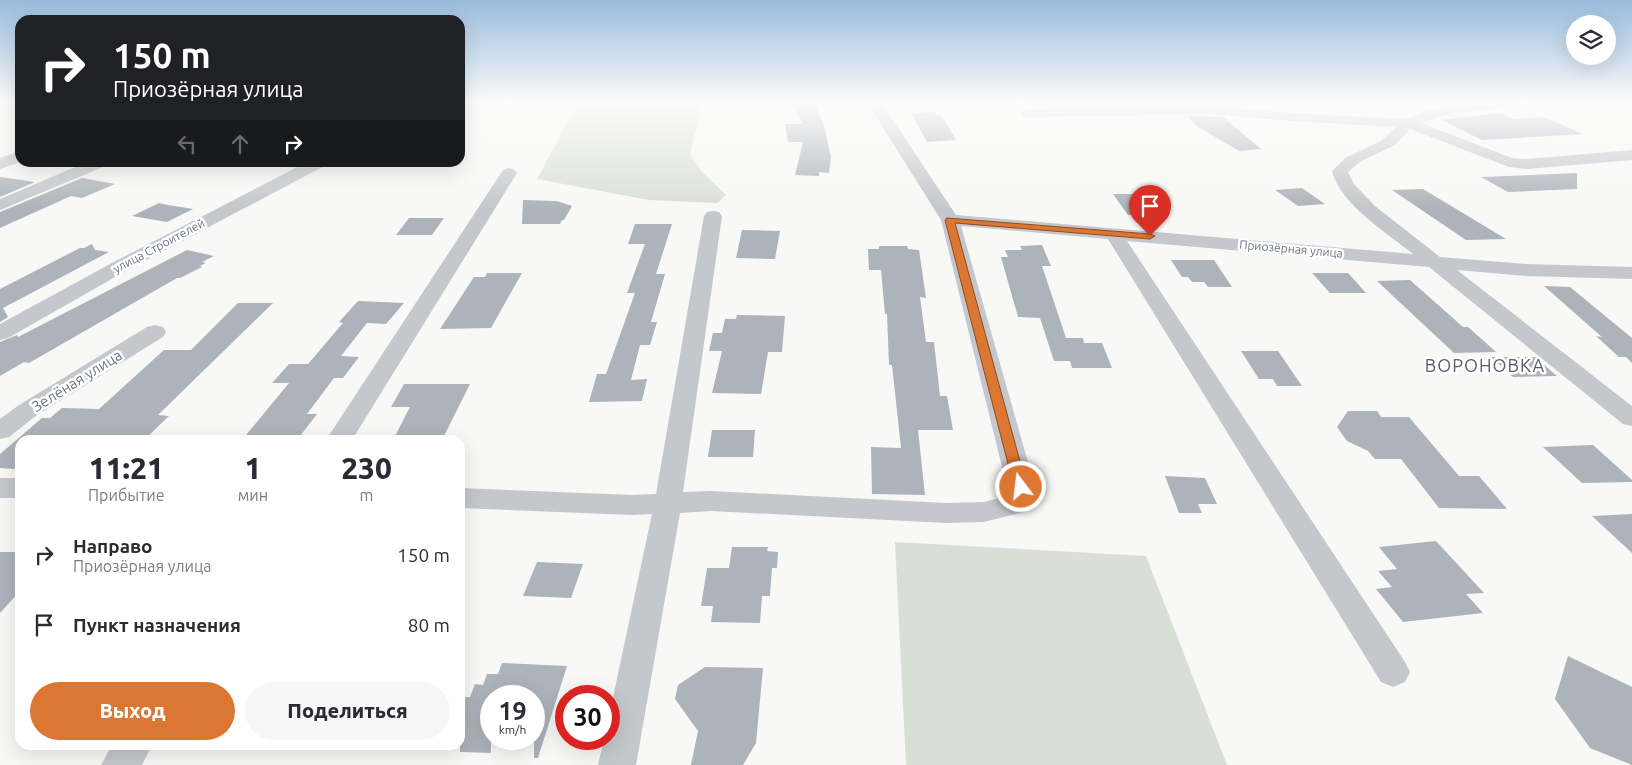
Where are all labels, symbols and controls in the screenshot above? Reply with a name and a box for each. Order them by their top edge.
map controls [1566,15,1616,65]
button: layers [1566,15,1616,65]
icon: right [30,35,95,100]
text: 150 m [113,35,211,75]
text: Приозёрная улица [113,76,304,101]
icon: left [173,130,201,158]
icon: ahead [226,130,254,158]
icon: right [279,130,307,158]
pin [1129,185,1171,236]
icon: arrive [1136,192,1164,220]
street label: улица Строителей [111,216,207,275]
street label: Приозёрная улица [1239,237,1343,260]
street label: Зелёная улица [29,346,125,415]
district label: ВОРОНОВКА [1425,355,1545,375]
text: 11:21 [89,451,164,485]
text: 1 [244,451,261,485]
text: 230 [341,451,392,485]
position arrow [994,460,1046,512]
text: Прибытие [88,486,165,504]
text: мин [238,486,268,504]
text: m [360,486,373,504]
text: Направо [73,535,153,557]
icon: right [30,541,58,569]
text: 150 m [397,544,450,566]
text: Приозёрная улица [73,557,212,575]
icon: arrive [30,611,58,639]
text: Пункт назначения [73,614,241,636]
text: 80 m [408,614,450,636]
button: Выход [30,682,235,740]
button: Поделиться [245,682,450,740]
speed limit sign: 30 [555,685,620,750]
text: 19 [498,697,527,725]
text: km/h [499,723,526,736]

